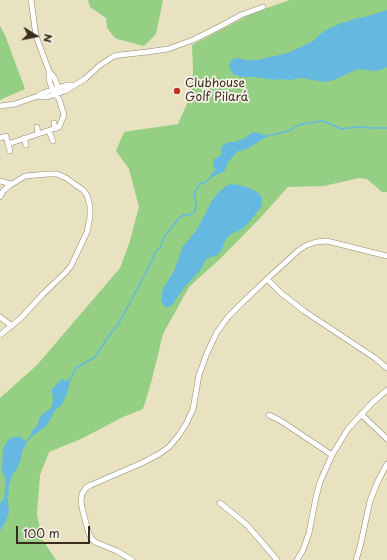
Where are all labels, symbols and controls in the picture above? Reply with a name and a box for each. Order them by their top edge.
north arrow [16,16,56,56]
text: N [39,32,57,44]
place label: Clubhouse Golf Pilará [185,77,248,105]
marker: Clubhouse Golf Pilará [172,86,182,96]
scale bar [18,518,92,544]
text: 100 m [23,524,60,542]

